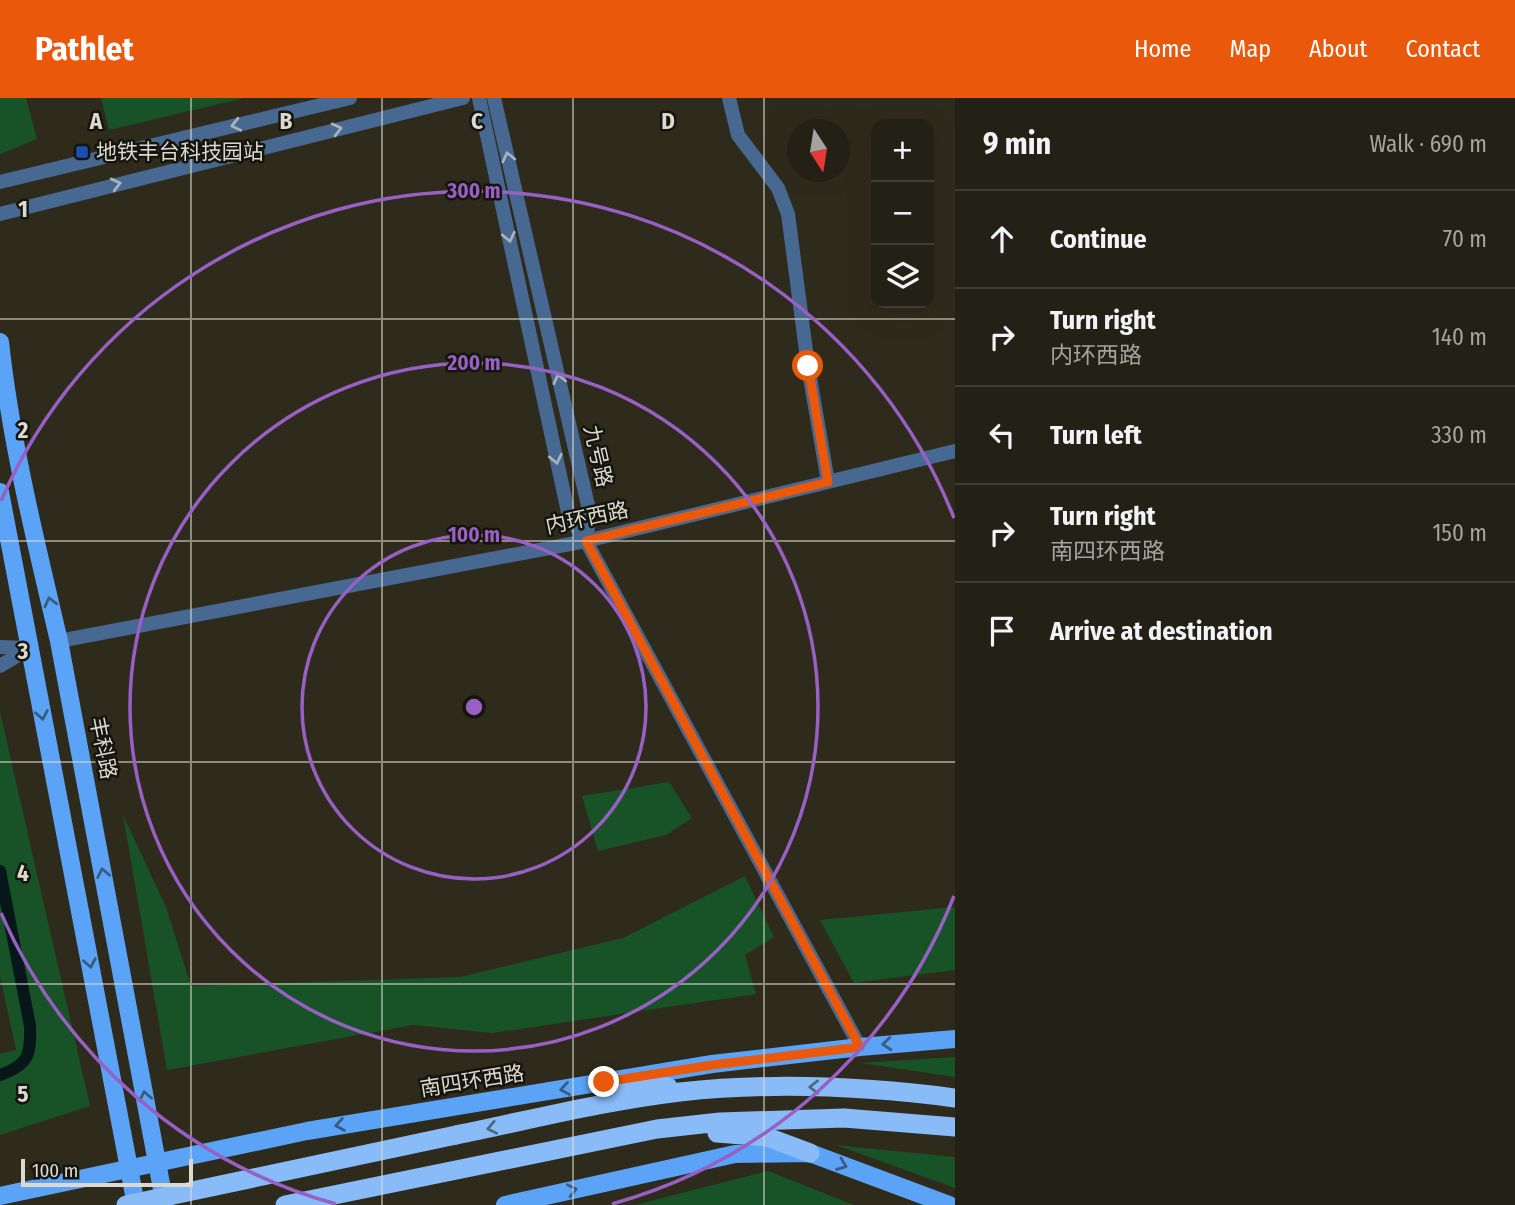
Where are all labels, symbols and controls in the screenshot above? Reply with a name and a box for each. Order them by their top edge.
text: Pathlet [35,29,134,69]
text: Home [1134,35,1191,63]
text: Map [1229,35,1271,63]
text: About [1309,35,1367,63]
text: Contact [1405,35,1480,63]
text: A [89,107,103,135]
text: B [280,107,293,135]
text: C [471,107,483,135]
text: D [661,107,675,135]
one-way arrow [230,117,242,131]
north arrow [787,119,850,182]
map controls [871,119,934,308]
button: + [871,119,934,182]
one-way arrow [331,123,343,137]
text: 9 min [983,126,1051,162]
text: Walk · 690 m [1370,130,1487,158]
place label: 地铁丰台科技园站 [96,139,264,165]
marker: 地铁丰台科技园站 [74,144,90,160]
one-way arrow [502,151,516,163]
one-way arrow [110,178,122,192]
text: 300 m [446,178,501,204]
button: − [871,182,934,245]
text: 1 [18,195,28,223]
icon: ahead [983,220,1021,258]
text: Continue [1050,224,1147,255]
text: 70 m [1443,225,1487,253]
one-way arrow [500,231,515,243]
button: layers [871,245,934,308]
text: Turn right [1050,305,1156,336]
icon: right [983,318,1021,356]
text: 140 m [1432,323,1487,351]
text: 内环西路 [1050,341,1142,369]
text: 200 m [446,350,501,376]
route start [792,350,823,381]
one-way arrow [553,373,567,385]
text: 2 [17,416,29,444]
icon: left [983,416,1021,454]
text: Turn left [1050,420,1142,451]
text: 330 m [1431,421,1487,449]
street label: 九号路 [578,422,618,490]
one-way arrow [548,453,563,465]
street label: 内环西路 [543,497,631,539]
text: Turn right [1050,501,1156,532]
icon: right [983,514,1021,552]
text: 150 m [1432,519,1487,547]
text: 100 m [448,522,500,548]
text: 南四环西路 [1050,537,1165,565]
one-way arrow [44,596,58,608]
icon: arrive [983,612,1021,650]
text: Arrive at destination [1050,616,1273,647]
text: 3 [17,637,29,665]
centre of rings [462,695,486,719]
one-way arrow [34,709,49,721]
street label: 丰科路 [84,715,122,781]
text: 4 [17,859,29,887]
one-way arrow [96,867,111,879]
one-way arrow [81,957,96,969]
one-way arrow [881,1036,892,1051]
street label: 南四环西路 [418,1060,526,1102]
route end [588,1066,619,1097]
one-way arrow [808,1079,819,1095]
text: 5 [17,1080,29,1108]
one-way arrow [559,1081,571,1096]
one-way arrow [138,1090,153,1102]
one-way arrow [334,1117,346,1132]
one-way arrow [486,1119,498,1134]
scale bar [21,1156,192,1188]
one-way arrow [836,1157,848,1171]
text: 100 m [32,1159,78,1182]
one-way arrow [566,1184,578,1198]

